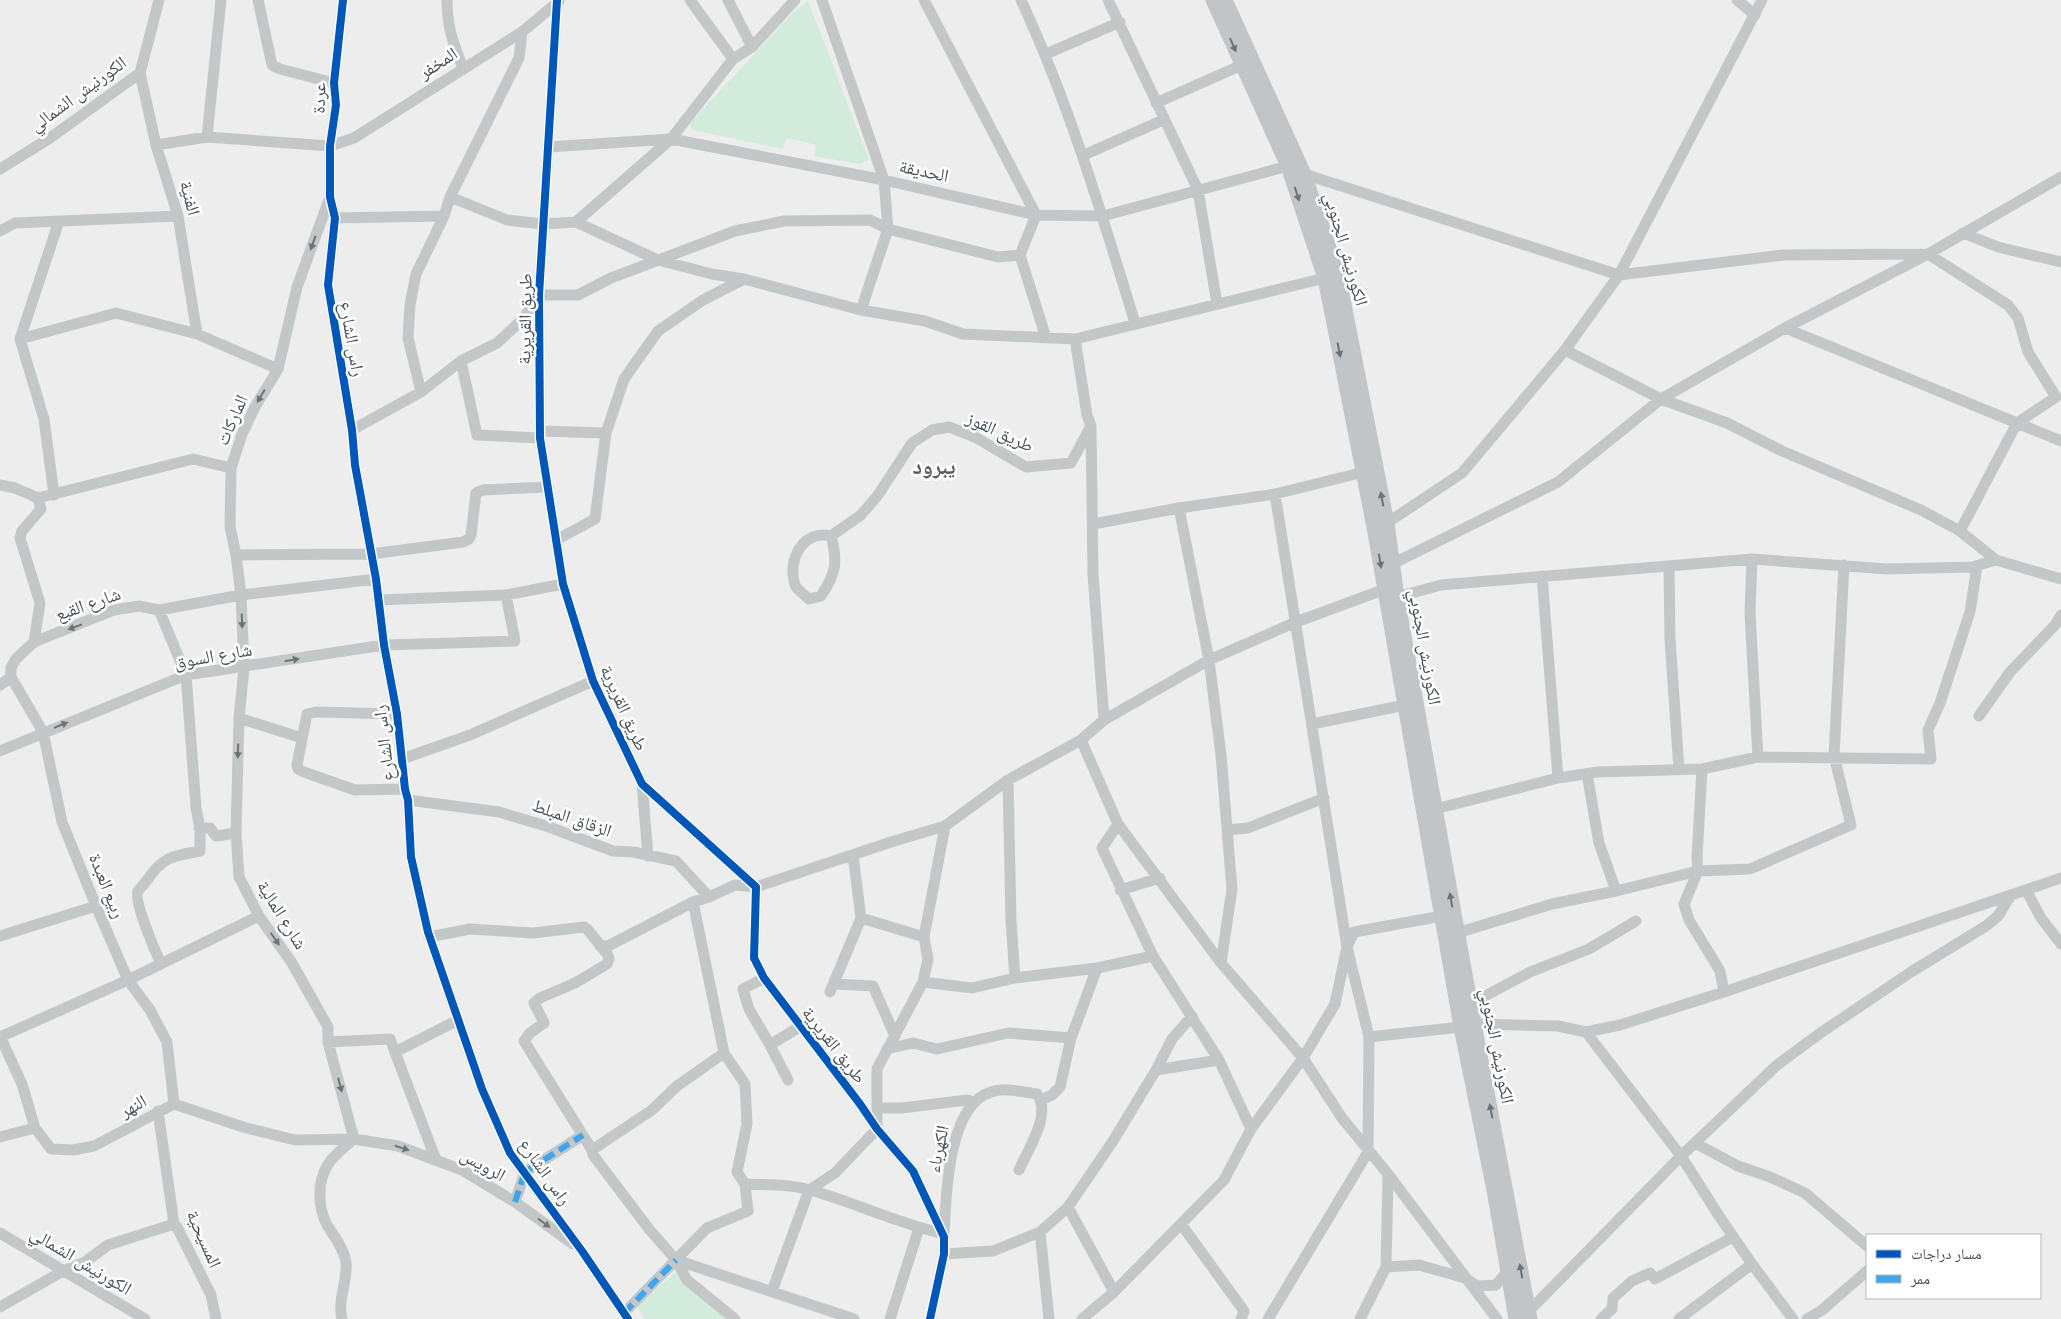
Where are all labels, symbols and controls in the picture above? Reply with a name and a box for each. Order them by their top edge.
one-way arrow [1229,38,1237,52]
street label: المخفر [414,42,462,84]
street label: الكورنيش الشمالي [25,52,133,139]
street label: عردة [307,82,331,114]
street label: الحديقة [897,155,951,187]
street label: الفنية [175,178,205,218]
one-way arrow [1294,186,1301,201]
street label: الكورنيش الجنوبي [1316,190,1373,309]
one-way arrow [309,236,317,250]
street label: طريق القريرية [513,273,537,365]
street label: راس الشارع [335,300,369,379]
one-way arrow [1336,343,1344,359]
one-way arrow [257,389,266,402]
street label: الماركات [211,391,253,449]
street label: طريق القوز [962,406,1037,457]
district label: يبرود [912,453,956,480]
one-way arrow [1378,491,1386,506]
one-way arrow [1376,554,1384,570]
street label: شارع القبع [52,583,124,626]
street label: الكورنيش الجنوبي [1400,587,1446,707]
one-way arrow [238,613,246,629]
one-way arrow [68,624,83,631]
street label: شارع السوق [172,638,254,674]
one-way arrow [284,655,300,663]
street label: طريق القريرية [595,662,653,754]
street label: راس الشارع [368,704,400,782]
one-way arrow [54,721,69,729]
one-way arrow [234,743,242,759]
street label: الزقاق المبلط [529,794,615,842]
street label: ربيع العبدة [83,850,130,922]
street label: شارع المالية [252,876,312,954]
one-way arrow [1447,892,1455,908]
one-way arrow [270,932,280,946]
street label: الكورنيش الجنوبي [1472,986,1519,1106]
street label: طريق القريرية [797,1002,871,1088]
one-way arrow [336,1077,344,1092]
street label: النهر [115,1090,150,1123]
one-way arrow [1486,1103,1494,1119]
street label: الكهرباء [922,1123,954,1175]
street label: راس الشارع [514,1134,576,1210]
one-way arrow [394,1144,409,1152]
street label: الرويس [457,1144,509,1186]
street label: المسيحية [182,1207,226,1271]
one-way arrow [537,1218,551,1228]
street label: الكورنيش الشمالي [25,1222,136,1303]
legend [1866,1234,2041,1299]
text: مسار دراجات [1911,1245,1982,1263]
one-way arrow [1517,1263,1525,1279]
text: ممر [1910,1270,1930,1288]

